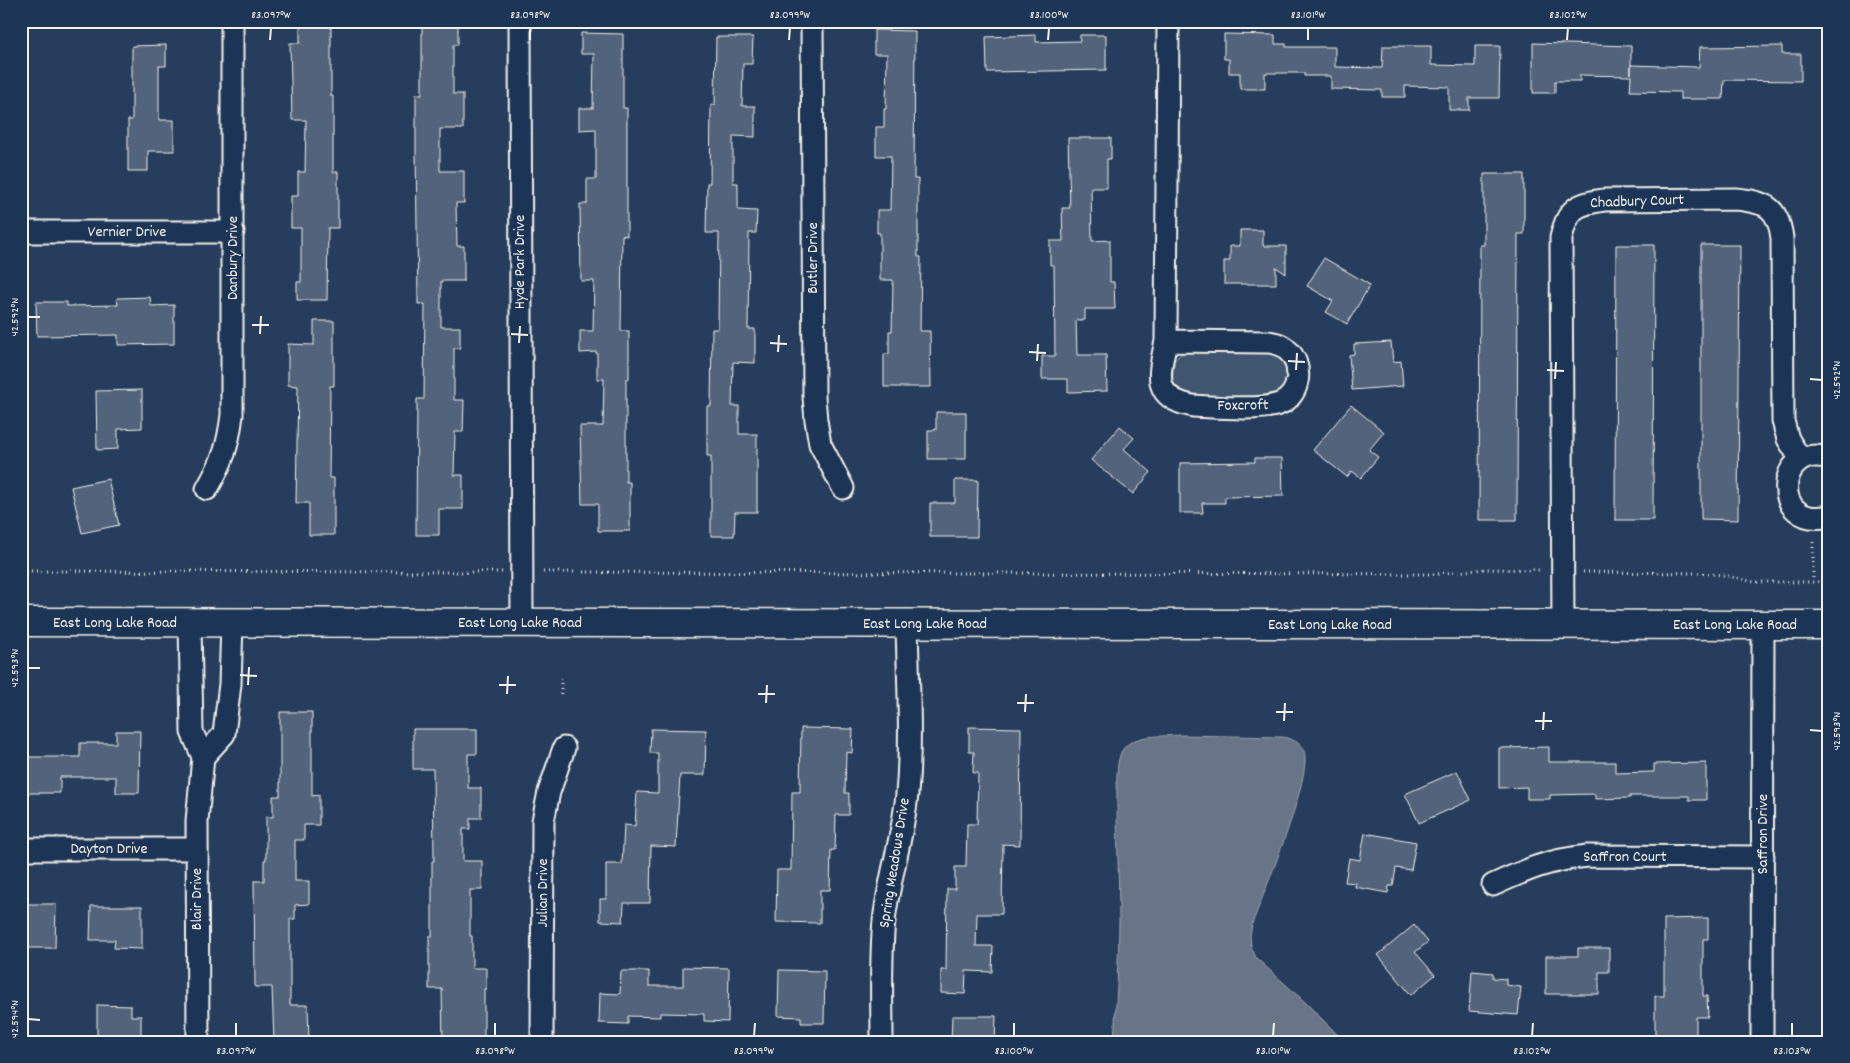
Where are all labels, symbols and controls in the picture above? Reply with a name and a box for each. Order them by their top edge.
text: 83.097°W [251,7,291,24]
text: 83.098°W [510,7,550,24]
text: 83.099°W [770,7,810,24]
text: 83.100°W [1030,7,1068,24]
text: 83.101°W [1291,7,1325,24]
text: 83.102°W [1549,7,1587,24]
street label: Chadbury Court [1590,189,1684,215]
street label: Hyde Park Drive [509,215,532,309]
street label: Danbury Drive [222,216,245,300]
street label: Vernier Drive [88,221,166,244]
street label: Butler Drive [802,222,825,294]
text: 42.592°N [7,298,24,336]
text: 42.592°N [1829,361,1846,399]
street label: Foxcroft [1217,394,1269,418]
street label: East Long Lake Road [53,612,177,635]
street label: East Long Lake Road [458,612,582,635]
street label: East Long Lake Road [863,613,987,636]
street label: East Long Lake Road [1268,614,1392,637]
street label: East Long Lake Road [1673,614,1797,637]
text: 42.593°N [7,649,24,687]
text: 42.593°N [1829,712,1846,750]
street label: Saffron Drive [1752,794,1775,874]
street label: Spring Meadows Drive [873,796,917,930]
street label: Dayton Drive [70,838,148,861]
street label: Saffron Court [1583,846,1667,869]
street label: Julian Drive [532,859,555,927]
street label: Blair Drive [186,868,209,930]
text: 42.594°N [7,1000,24,1038]
text: 83.097°W [216,1043,256,1060]
text: 83.098°W [475,1043,515,1060]
text: 83.099°W [734,1043,774,1060]
text: 83.100°W [995,1043,1033,1060]
text: 83.101°W [1256,1043,1290,1060]
text: 83.102°W [1513,1043,1551,1060]
text: 83.103°W [1773,1043,1811,1060]

